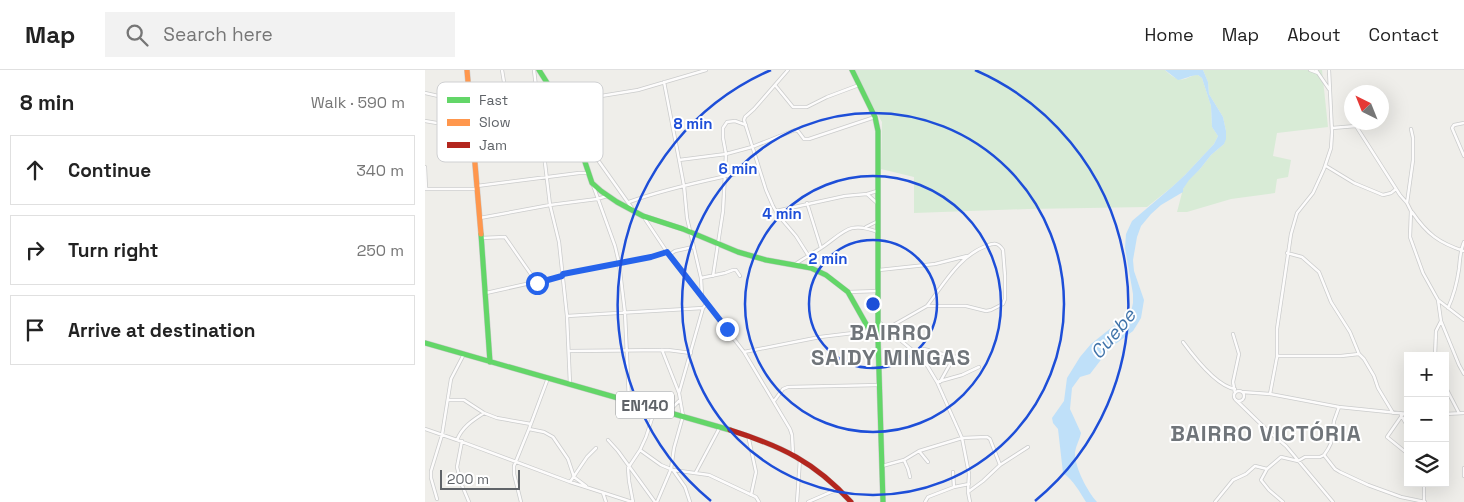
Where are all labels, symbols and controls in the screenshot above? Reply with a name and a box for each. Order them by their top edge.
search box [105,12,455,57]
text: Map [25,19,75,50]
icon: search [123,21,151,49]
text: Search here [163,22,273,47]
text: Home [1145,23,1194,46]
text: Map [1222,23,1259,46]
text: About [1287,23,1341,46]
text: Contact [1369,23,1439,46]
legend [437,82,603,162]
north arrow [1344,85,1389,130]
text: 8 min [20,89,74,116]
text: Fast [479,91,508,109]
text: Walk · 590 m [311,92,405,113]
text: Slow [479,113,511,131]
text: 8 min [674,114,712,133]
text: Jam [479,136,507,154]
icon: ahead [21,156,49,184]
text: Continue [68,158,151,183]
text: 6 min [718,159,758,178]
text: 340 m [356,160,404,181]
text: 4 min [762,204,802,223]
icon: right [21,236,49,264]
text: Turn right [68,238,158,263]
text: 250 m [357,240,404,261]
text: 2 min [809,249,847,268]
route start [526,272,549,295]
centre of rings [864,295,882,313]
water label: Cuebe [1085,303,1142,364]
icon: arrive [21,316,49,344]
text: Arrive at destination [68,318,256,343]
route end [716,318,739,341]
district label: BAIRRO SAIDY MINGAS [811,318,971,371]
map controls [1404,352,1449,487]
button: + [1404,352,1449,397]
road number: EN140 [616,392,674,418]
button: − [1404,397,1449,442]
district label: BAIRRO VICTÓRIA [1170,419,1362,447]
button: layers [1404,442,1449,487]
scale bar [440,467,520,490]
text: 200 m [447,470,489,488]

